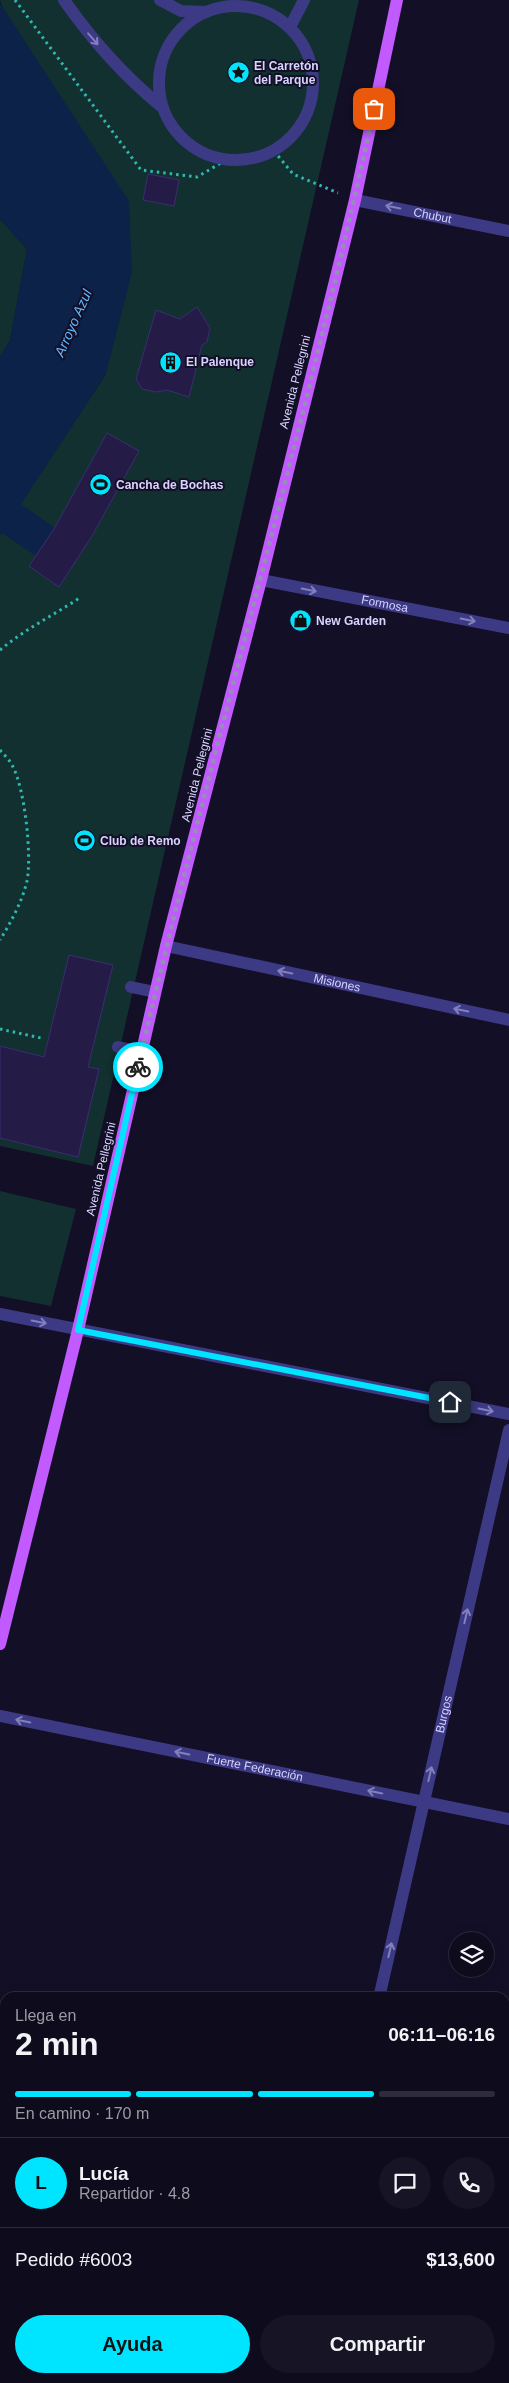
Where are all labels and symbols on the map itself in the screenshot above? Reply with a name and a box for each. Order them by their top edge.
one-way arrow [87,32,99,45]
place label: El Carretón del Parque [254,59,319,87]
place icon: El Carretón del Parque [226,61,250,85]
pin [353,88,395,130]
one-way arrow [385,202,401,212]
street label: Chubut [412,205,453,226]
water label: Arroyo Azul [51,286,95,360]
street label: Avenida Pellegrini [277,334,313,430]
building icon: El Palenque [158,350,182,374]
place label: El Palenque [186,355,254,369]
sports icon: Cancha de Bochas [88,473,112,497]
place label: Cancha de Bochas [116,478,224,492]
one-way arrow [300,585,316,595]
street label: Formosa [360,593,410,615]
shop icon: New Garden [288,609,312,633]
place label: New Garden [316,614,386,628]
one-way arrow [460,615,476,625]
street label: Avenida Pellegrini [179,727,215,823]
sports icon: Club de Remo [72,829,96,853]
place label: Club de Remo [100,834,181,848]
one-way arrow [278,967,294,976]
street label: Misiones [312,971,362,995]
one-way arrow [454,1005,470,1014]
courier [113,1042,163,1092]
street label: Avenida Pellegrini [83,1121,119,1217]
one-way arrow [30,1318,46,1327]
pin [429,1381,471,1423]
one-way arrow [478,1405,494,1415]
one-way arrow [462,1608,471,1624]
street label: Burgos [433,1694,455,1734]
one-way arrow [15,1715,31,1725]
one-way arrow [174,1748,190,1757]
street label: Fuerte Federación [205,1751,304,1784]
one-way arrow [426,1767,435,1783]
one-way arrow [368,1787,384,1796]
one-way arrow [386,1942,395,1958]

